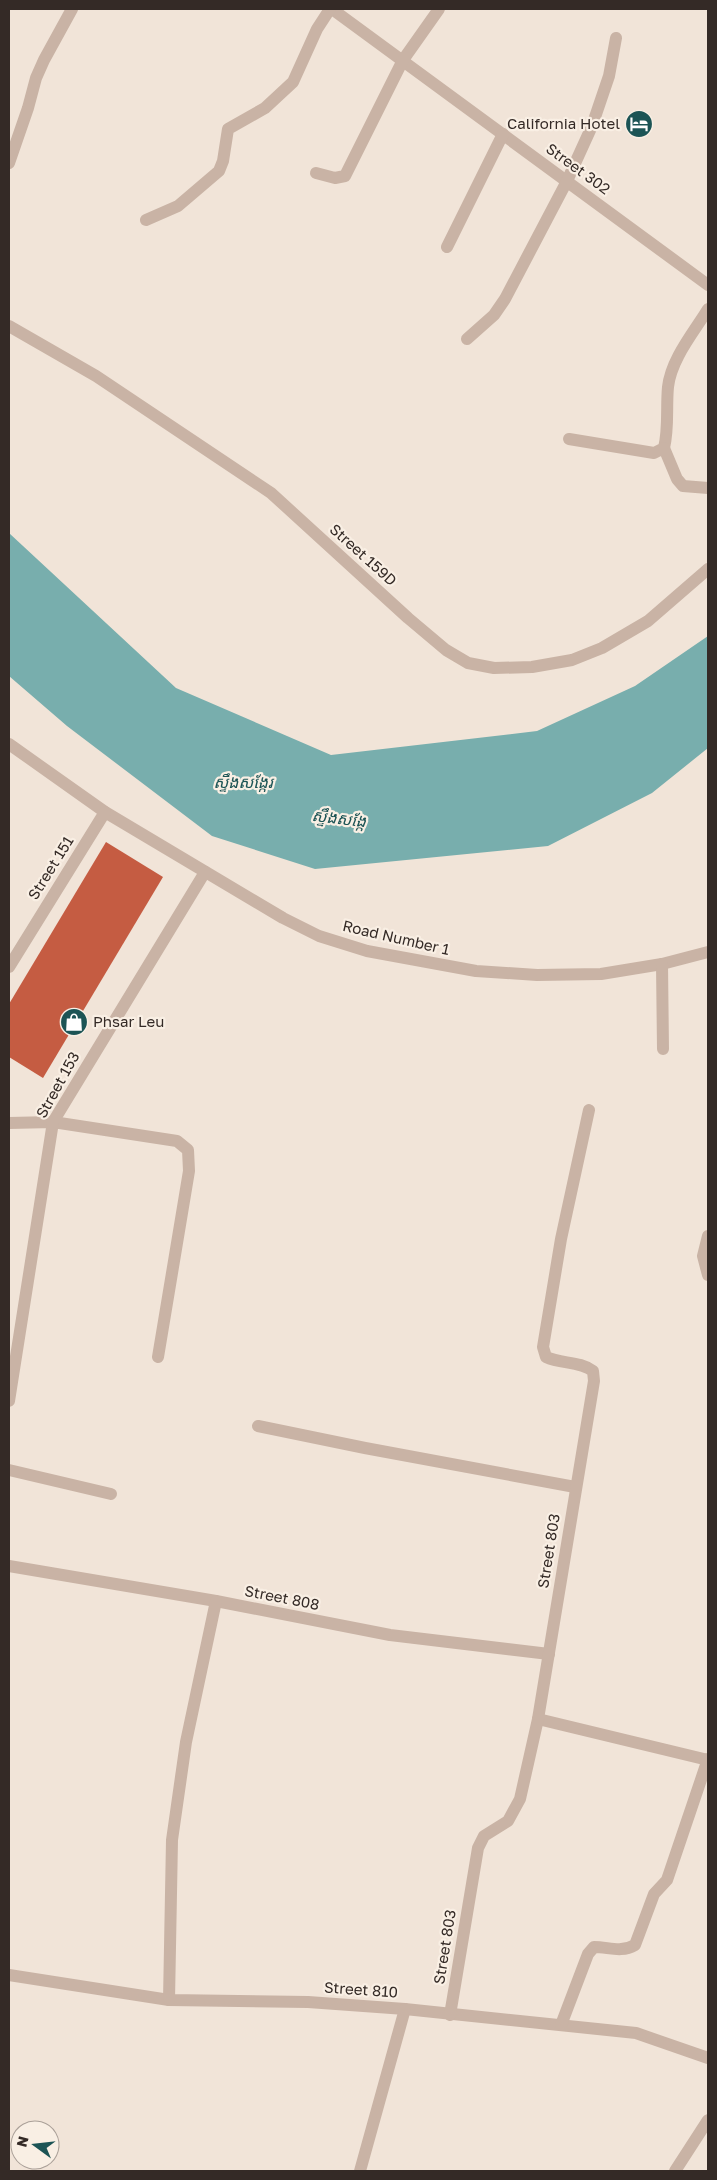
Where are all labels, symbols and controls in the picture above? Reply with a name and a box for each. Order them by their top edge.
hotel icon: California Hotel [624,109,654,139]
place label: California Hotel [507,114,620,132]
street label: Street 302 [543,139,614,197]
street label: Street 159D [327,520,401,589]
water label: ស្ទឹងសង្កែរ [213,772,275,792]
water label: ស្ទឹងសង្កែ [311,805,368,832]
street label: Street 151 [24,832,77,903]
street label: Road Number 1 [341,916,451,958]
shop icon: Phsar Leu [59,1007,89,1037]
place label: Phsar Leu [93,1012,164,1030]
street label: Street 153 [32,1048,83,1121]
street label: Street 803 [533,1512,563,1589]
street label: Street 808 [243,1581,321,1613]
street label: Street 803 [429,1908,459,1985]
street label: Street 810 [324,1977,399,2001]
north arrow [10,2120,60,2170]
text: N [12,2134,32,2149]

